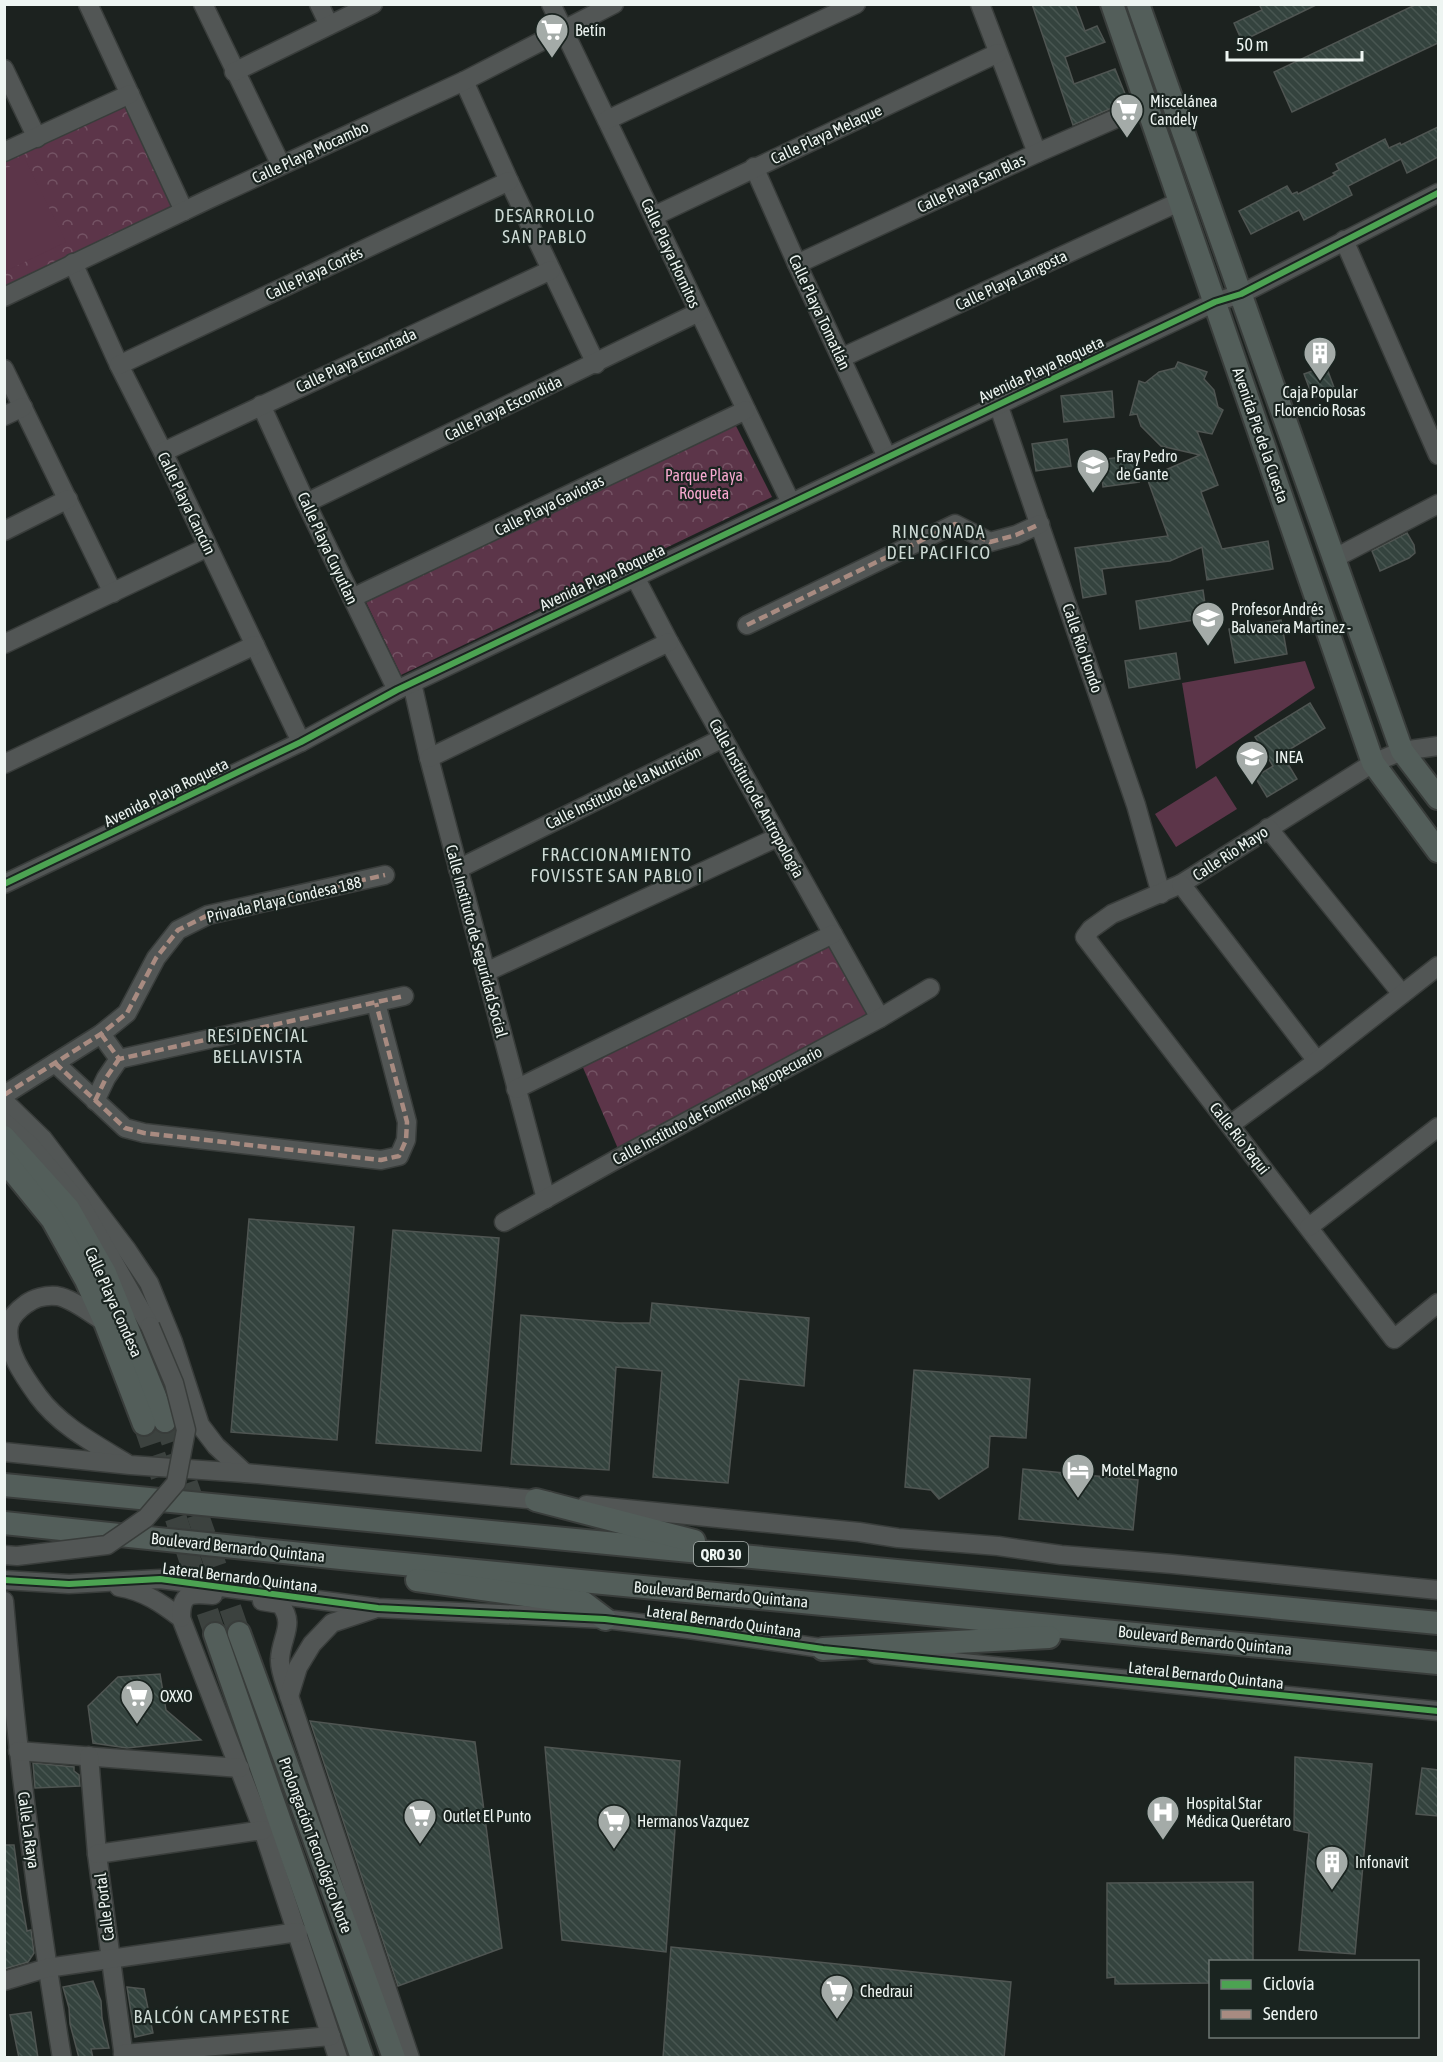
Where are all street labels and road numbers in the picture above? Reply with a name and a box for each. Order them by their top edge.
street label: Calle Playa Melaque [768,100,885,168]
street label: Calle Playa Mocambo [249,117,371,188]
street label: Calle Playa San Blas [914,150,1029,217]
street label: Calle Playa Hornitos [637,195,704,311]
street label: Calle Playa Cortés [263,243,366,304]
street label: Calle Playa Langosta [952,246,1070,315]
street label: Calle Playa Tomatlán [785,252,854,373]
street label: Calle Playa Encantada [293,324,419,397]
street label: Avenida Playa Roqueta [976,332,1107,407]
street label: Avenida Pie de la Cuesta [1229,365,1293,505]
street label: Calle Playa Escondida [442,372,565,445]
street label: Calle Playa Cancún [154,449,220,558]
street label: Calle Playa Gaviotas [491,471,607,540]
street label: Calle Playa Cuyutlan [293,489,362,607]
street label: Avenida Playa Roqueta [537,540,668,615]
street label: Calle Río Hondo [1059,601,1107,695]
street label: Calle Instituto de Antropología [705,715,808,881]
street label: Calle Instituto de la Nutrición [542,742,704,832]
street label: Avenida Playa Roqueta [101,754,231,831]
street label: Calle Río Mayo [1189,822,1271,885]
street label: Calle Instituto de Seguridad Social [442,843,512,1040]
street label: Privada Playa Condesa 188 [205,872,363,927]
street label: Calle Instituto de Fomento Agropecuario [609,1042,825,1169]
street label: Calle Río Yaqui [1206,1098,1274,1178]
street label: Calle Playa Condesa [81,1244,146,1360]
street label: Boulevard Bernardo Quintana [150,1529,326,1565]
road number: QRO 30 [694,1542,748,1566]
street label: Lateral Bernardo Quintana [161,1559,319,1595]
street label: Boulevard Bernardo Quintana [633,1577,809,1611]
street label: Lateral Bernardo Quintana [645,1601,803,1641]
street label: Boulevard Bernardo Quintana [1117,1622,1293,1658]
street label: Lateral Bernardo Quintana [1127,1658,1285,1692]
street label: Prolongación Tecnológico Norte [275,1755,356,1936]
street label: Calle La Raya [14,1790,43,1870]
street label: Calle Portal [91,1871,117,1942]

